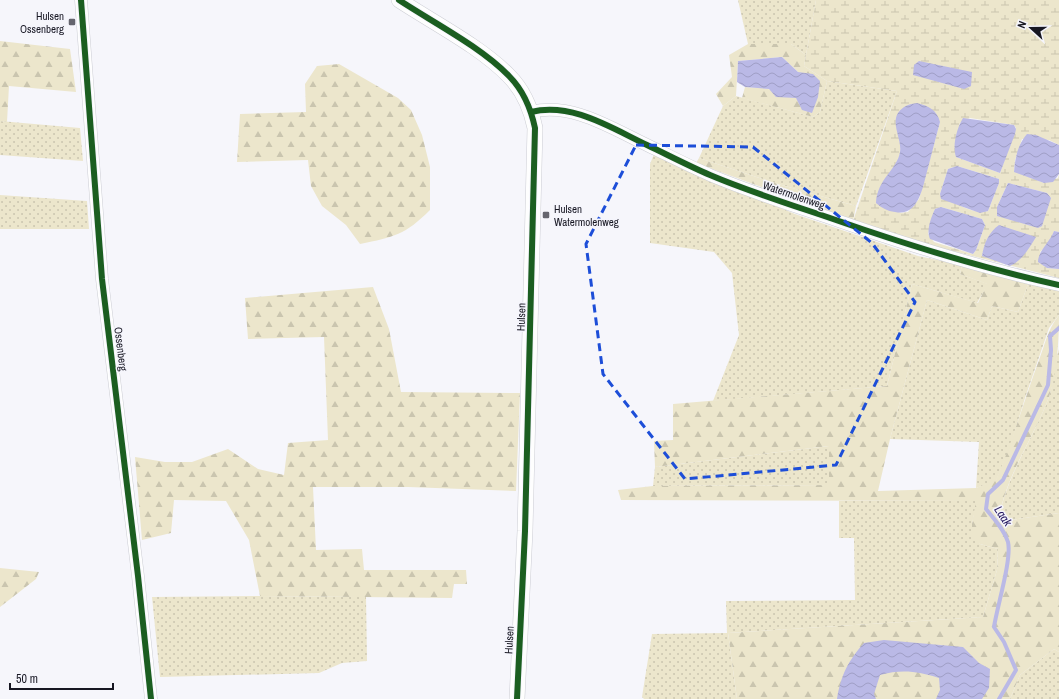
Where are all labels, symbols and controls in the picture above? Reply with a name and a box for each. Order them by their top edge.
north arrow [1011,8,1051,48]
place label: Hulsen Ossenberg [20,9,64,36]
marker: Hulsen Ossenberg [67,17,77,27]
text: N [1014,19,1029,30]
street label: Watermolenweg [761,178,827,212]
place label: Hulsen Watermolenweg [554,202,619,229]
marker: Hulsen Watermolenweg [541,210,551,220]
street label: Hulsen [514,303,528,331]
street label: Ossenberg [111,326,131,372]
water label: Laak [990,503,1016,530]
street label: Hulsen [501,626,517,654]
scale bar [10,665,113,691]
text: 50 m [16,671,38,687]

